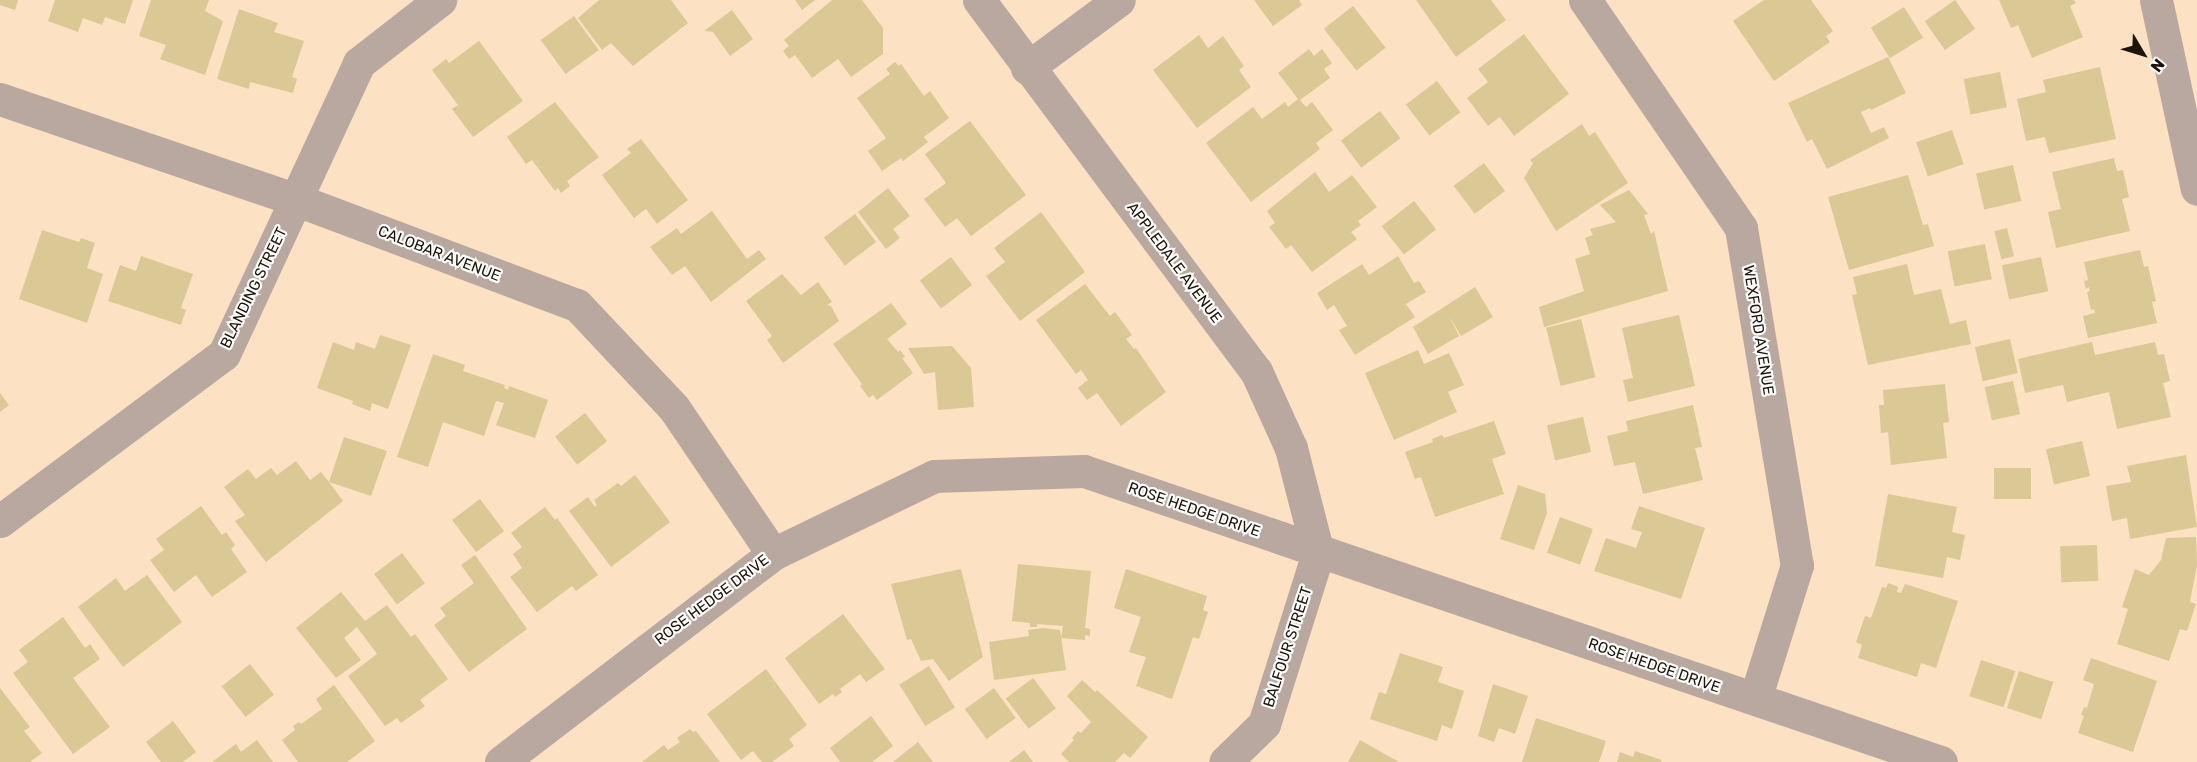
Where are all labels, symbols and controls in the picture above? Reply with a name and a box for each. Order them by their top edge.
north arrow [2113,24,2173,84]
text: N [2147,55,2169,76]
street label: APPLEDALE AVENUE [1123,199,1225,327]
street label: CALOBAR AVENUE [375,222,503,286]
street label: BLANDING STREET [217,225,291,351]
street label: WEXFORD AVENUE [1739,264,1777,396]
street label: ROSE HEDGE DRIVE [1126,479,1262,541]
street label: ROSE HEDGE DRIVE [651,551,773,649]
street label: BALFOUR STREET [1260,584,1316,710]
street label: ROSE HEDGE DRIVE [1586,635,1722,697]

